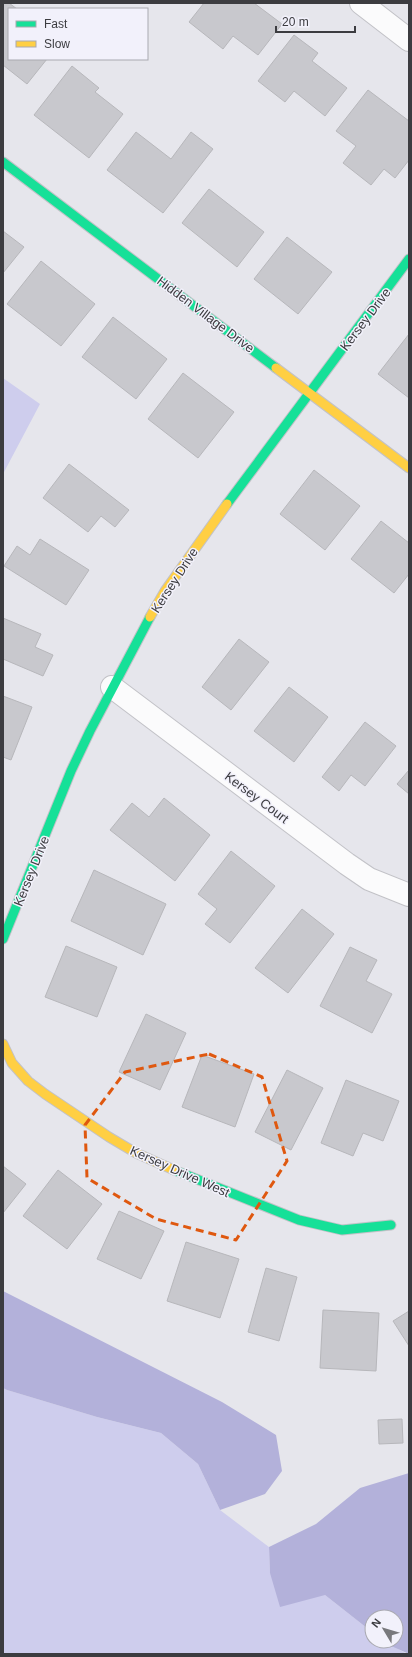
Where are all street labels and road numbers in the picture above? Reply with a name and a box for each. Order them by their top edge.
street label: Hidden Village Drive [154,273,257,356]
street label: Kersey Drive [337,285,394,354]
street label: Kersey Drive [148,545,201,616]
street label: Kersey Court [222,769,292,826]
street label: Kersey Drive [11,834,52,908]
street label: Kersey Drive West [128,1143,232,1200]

